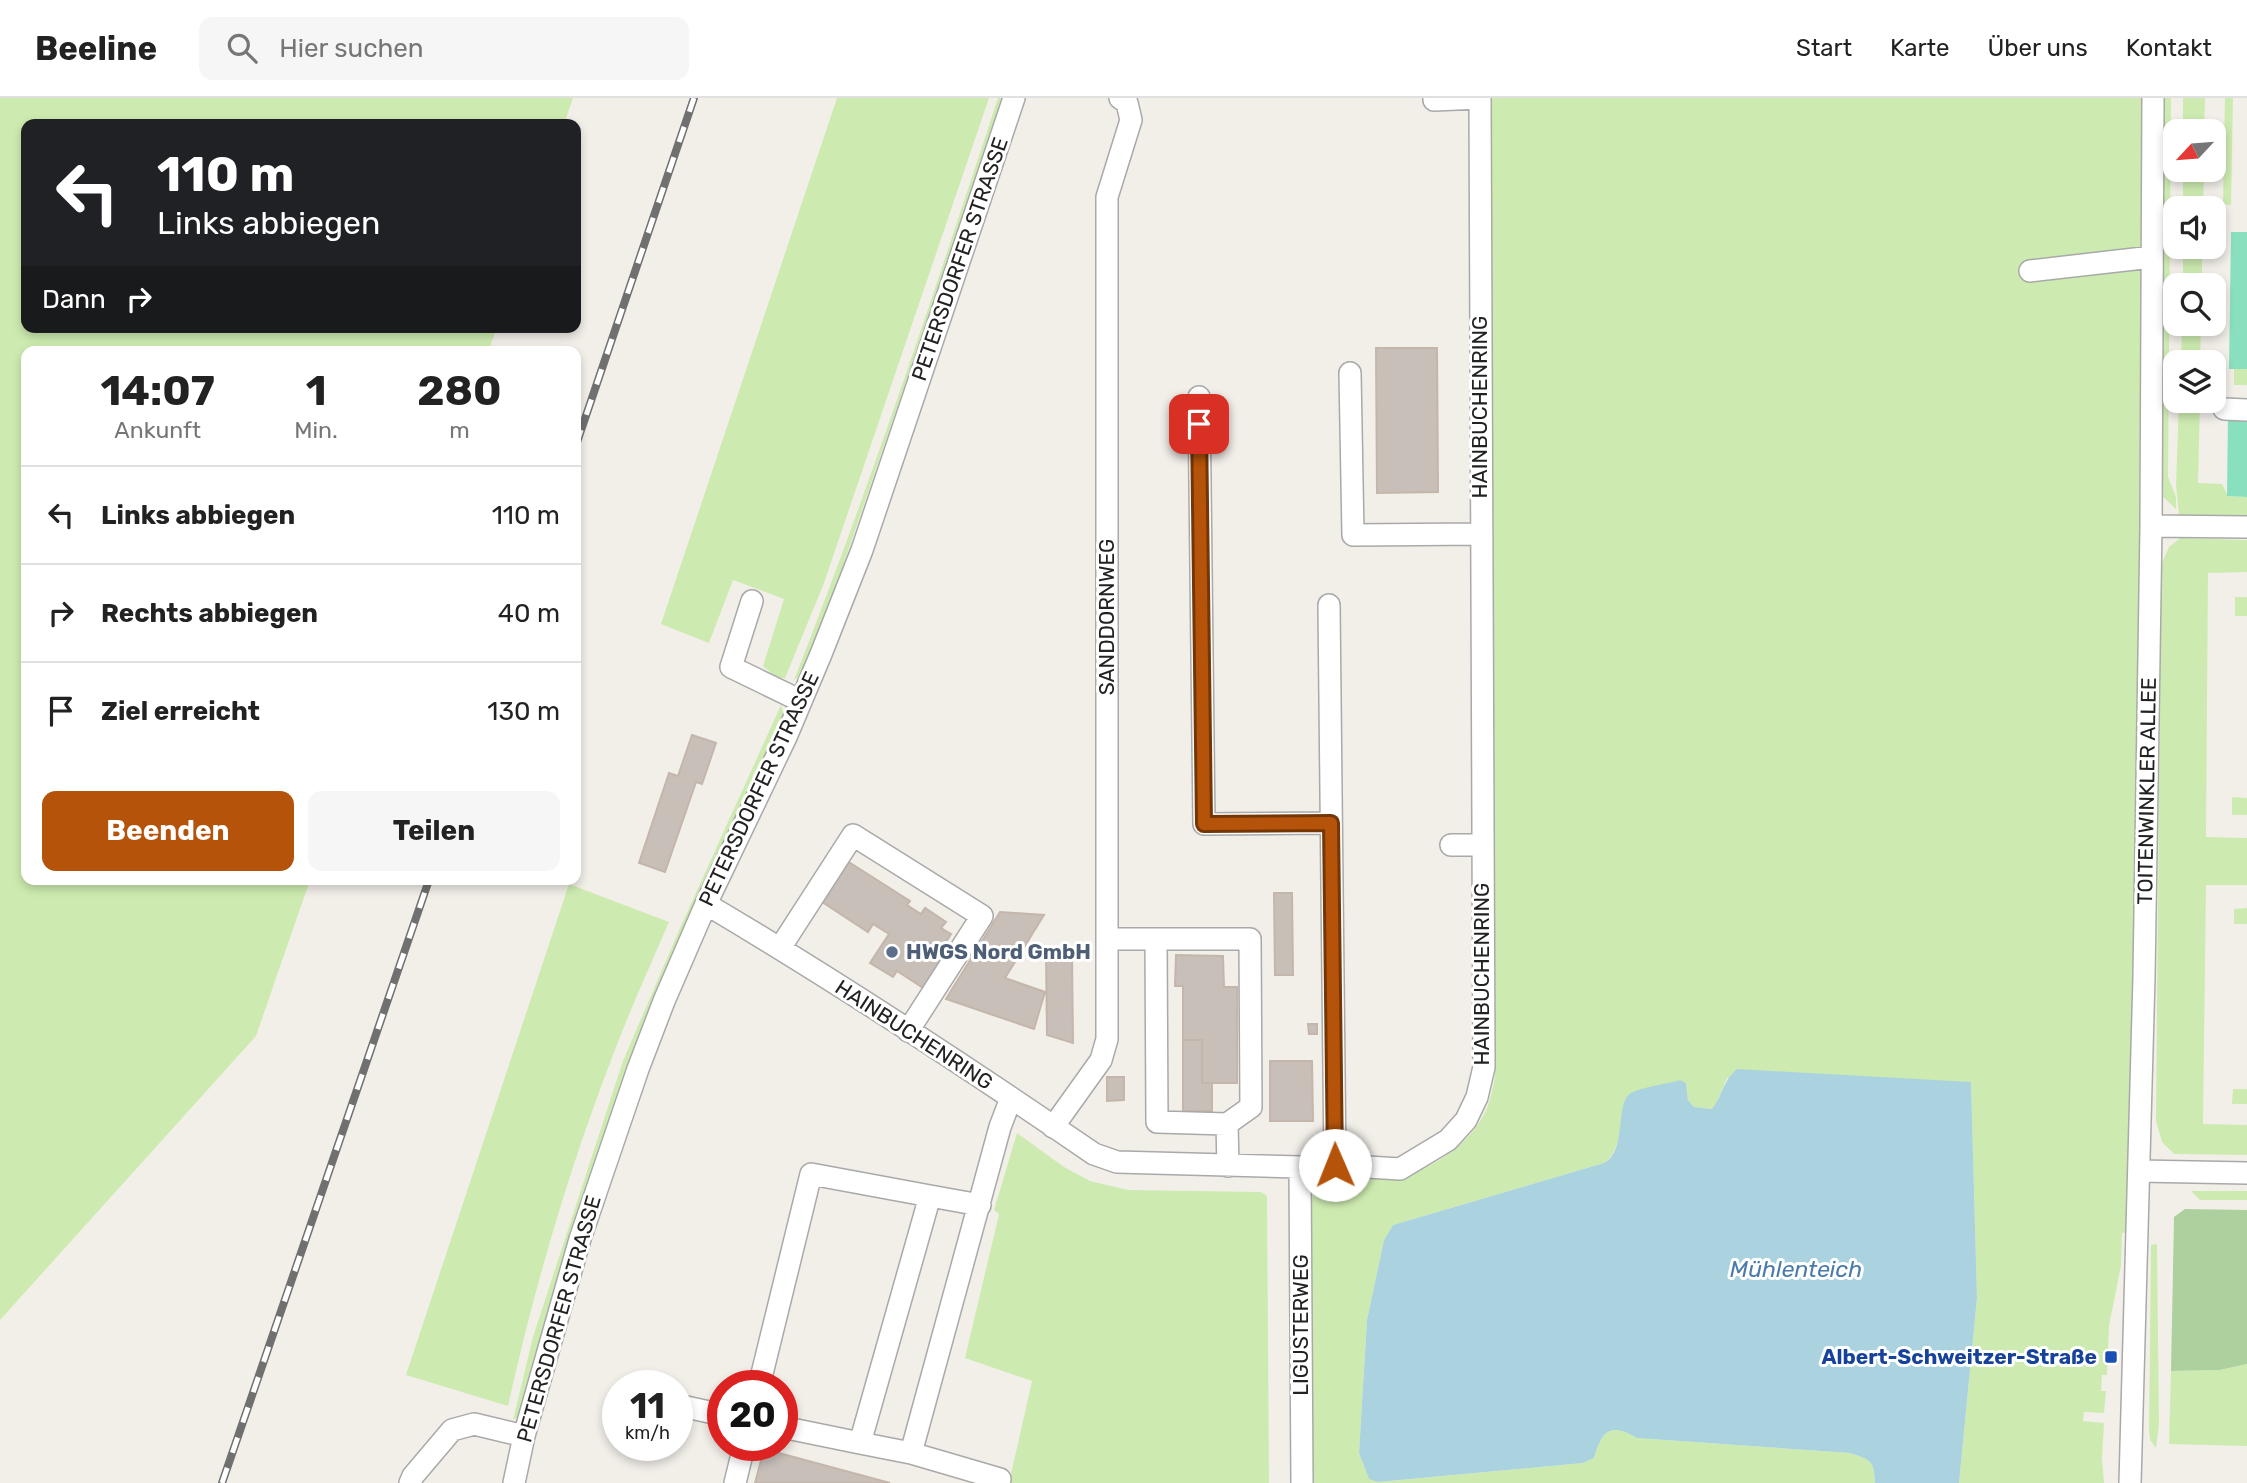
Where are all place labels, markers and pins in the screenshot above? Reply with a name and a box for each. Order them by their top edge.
pin [1169,394,1229,454]
place label: HWGS Nord GmbH [906,939,1091,964]
marker: HWGS Nord GmbH [884,944,900,960]
place label: Albert-Schweitzer-Straße [1821,1344,2097,1369]
marker: Albert-Schweitzer-Straße [2103,1349,2119,1365]

